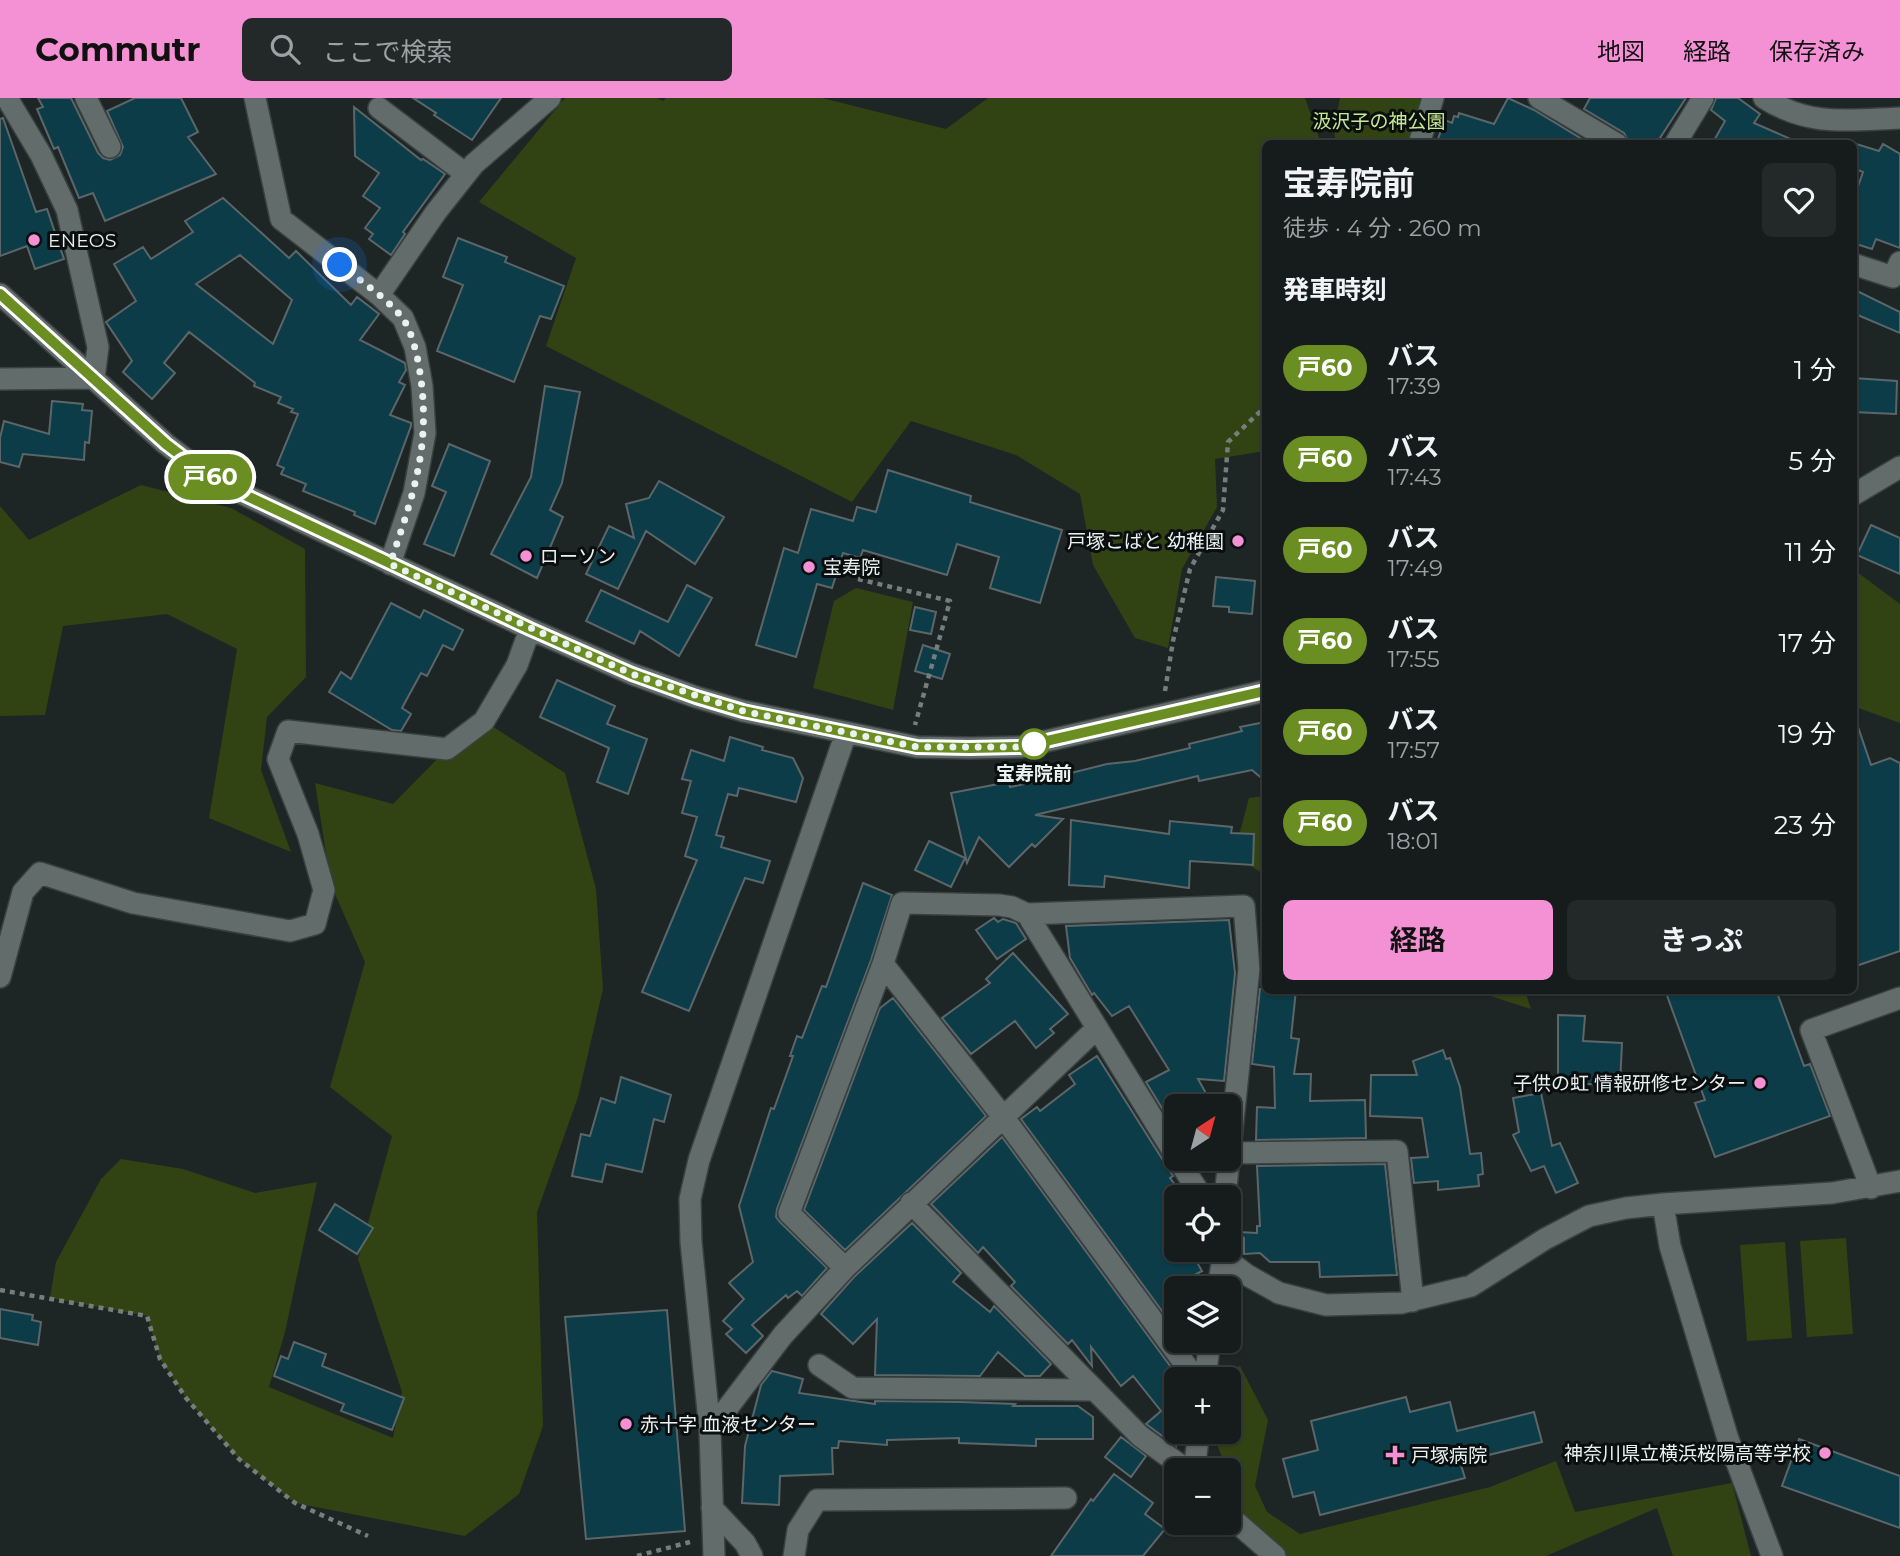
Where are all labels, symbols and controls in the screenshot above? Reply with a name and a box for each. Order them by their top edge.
search box [242,18,732,81]
text: Commutr [35,29,200,69]
icon: search [266,30,304,68]
text: ここで検索 [322,36,452,68]
text: 地図 [1597,37,1645,66]
text: 経路 [1683,37,1731,66]
text: 保存済み [1769,37,1865,66]
park label: 汲沢子の神公園 [1312,110,1446,133]
text: 宝寿院前 [1283,163,1415,203]
button: heart [1762,163,1836,237]
text: 徒歩 · 4 分 · 260 m [1283,214,1482,242]
place label: ENEOS [48,229,116,252]
marker: ENEOS [26,232,42,248]
your location [322,247,357,282]
text: 発車時刻 [1283,274,1387,306]
text: バス [1388,340,1440,372]
text: 戸60 [1297,353,1353,382]
text: 1 分 [1794,354,1836,386]
text: 17:39 [1388,372,1441,400]
text: バス [1388,431,1440,463]
text: 戸60 [1297,444,1353,473]
text: 5 分 [1788,445,1836,477]
line badge: 戸60 [170,454,250,500]
text: 戸60 [182,462,238,491]
text: 17:43 [1388,463,1442,491]
text: バス [1388,522,1440,554]
place label: 戸塚こばと 幼稚園 [1067,530,1224,553]
marker: 戸塚こばと 幼稚園 [1230,533,1246,549]
text: 戸60 [1297,535,1353,564]
text: 11 分 [1784,536,1836,568]
place label: ローソン [540,545,616,568]
marker: ローソン [518,548,534,564]
text: 17:49 [1388,554,1443,582]
place label: 宝寿院 [823,556,880,579]
marker: 宝寿院 [801,559,817,575]
text: バス [1388,613,1440,645]
text: 戸60 [1297,626,1353,655]
text: 17 分 [1778,627,1836,659]
text: 17:55 [1388,645,1440,673]
text: バス [1388,704,1440,736]
text: 戸60 [1297,717,1353,746]
text: 19 分 [1778,718,1836,750]
marker: 宝寿院前 [1019,729,1049,759]
text: 17:57 [1388,736,1440,764]
place label: 宝寿院前 [996,762,1072,785]
text: バス [1388,795,1440,827]
text: 戸60 [1297,808,1353,837]
text: 23 分 [1774,809,1836,841]
text: 18:01 [1388,827,1439,855]
button: 経路 [1283,900,1553,980]
button: きっぷ [1567,900,1836,980]
place label: 子供の虹 情報研修センター [1513,1072,1746,1095]
marker: 子供の虹 情報研修センター [1752,1075,1768,1091]
north arrow [1164,1094,1241,1171]
map controls [1164,1094,1241,1535]
button: locate [1164,1185,1241,1262]
button: layers [1164,1276,1241,1353]
button: + [1164,1367,1241,1444]
place label: 赤十字 血液センター [640,1413,816,1436]
marker: 赤十字 血液センター [618,1416,634,1432]
place label: 神奈川県立横浜桜陽高等学校 [1564,1442,1811,1465]
place label: 戸塚病院 [1411,1444,1487,1467]
marker: 戸塚病院 [1385,1445,1405,1465]
marker: 神奈川県立横浜桜陽高等学校 [1817,1445,1833,1461]
button: − [1164,1458,1241,1535]

